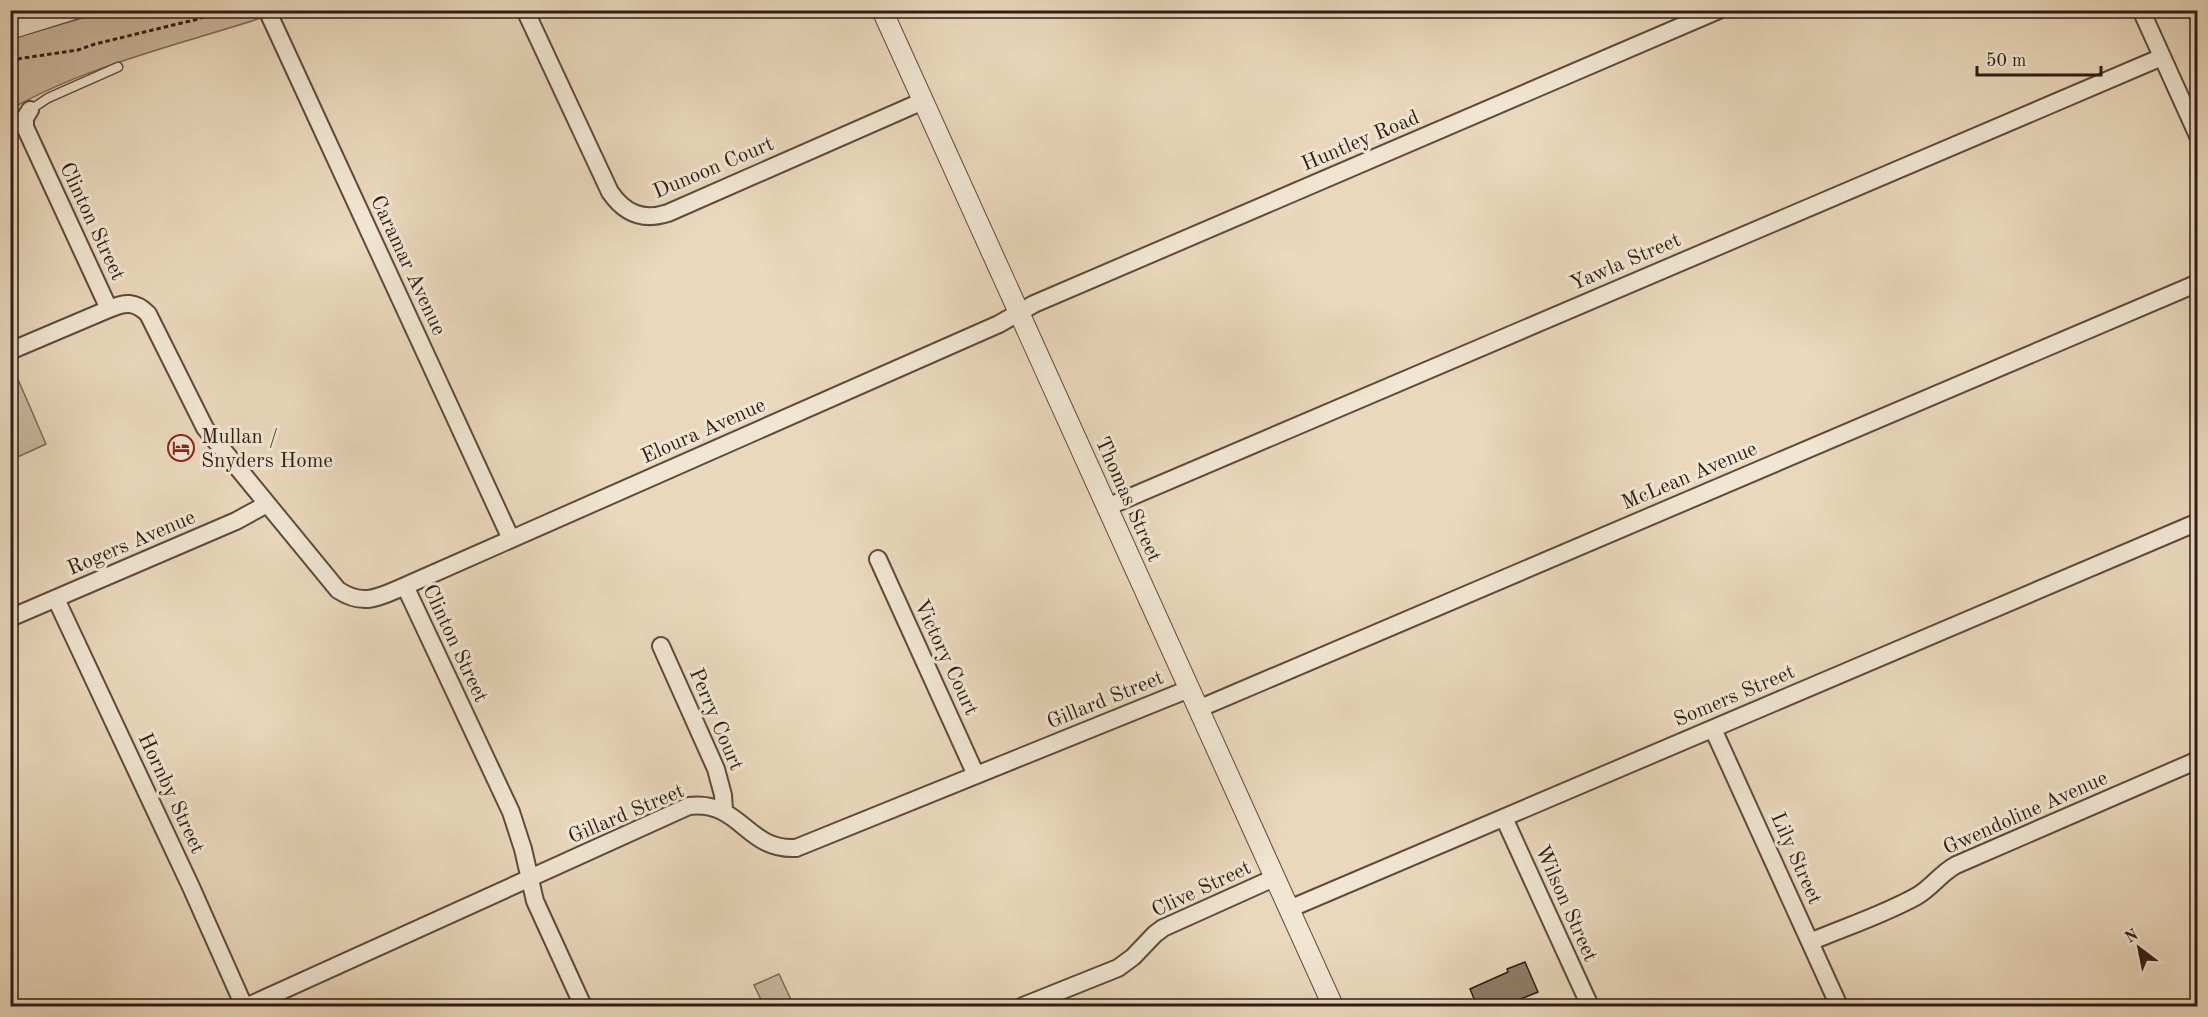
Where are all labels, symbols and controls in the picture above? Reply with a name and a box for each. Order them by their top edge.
scale bar [1977,39,2102,77]
text: 50 m [1986,52,2026,70]
street label: Huntley Road [1299,107,1423,176]
street label: Dunoon Court [650,134,777,203]
street label: Clinton Street [55,159,128,284]
street label: Caramar Avenue [366,192,449,339]
street label: Yawla Street [1567,230,1684,295]
street label: Eloura Avenue [638,395,769,468]
place label: Mullan / Snyders Home [201,427,333,472]
hotel icon: Mullan / Snyders Home [166,433,196,463]
street label: Thomas Street [1091,434,1165,565]
street label: McLean Avenue [1619,438,1760,514]
street label: Rogers Avenue [65,507,199,580]
street label: Clinton Street [418,581,491,706]
street label: Victory Court [910,596,982,719]
street label: Somers Street [1671,662,1798,731]
street label: Perry Court [685,665,747,774]
street label: Gillard Street [1044,668,1167,733]
street label: Hornby Street [134,730,208,857]
street label: Gwendoline Avenue [1940,768,2111,859]
street label: Gillard Street [566,781,688,848]
street label: Lily Street [1766,810,1825,908]
street label: Wilson Street [1531,842,1601,965]
street label: Clive Street [1149,857,1254,921]
north arrow [2109,918,2169,978]
text: N [2123,927,2142,947]

